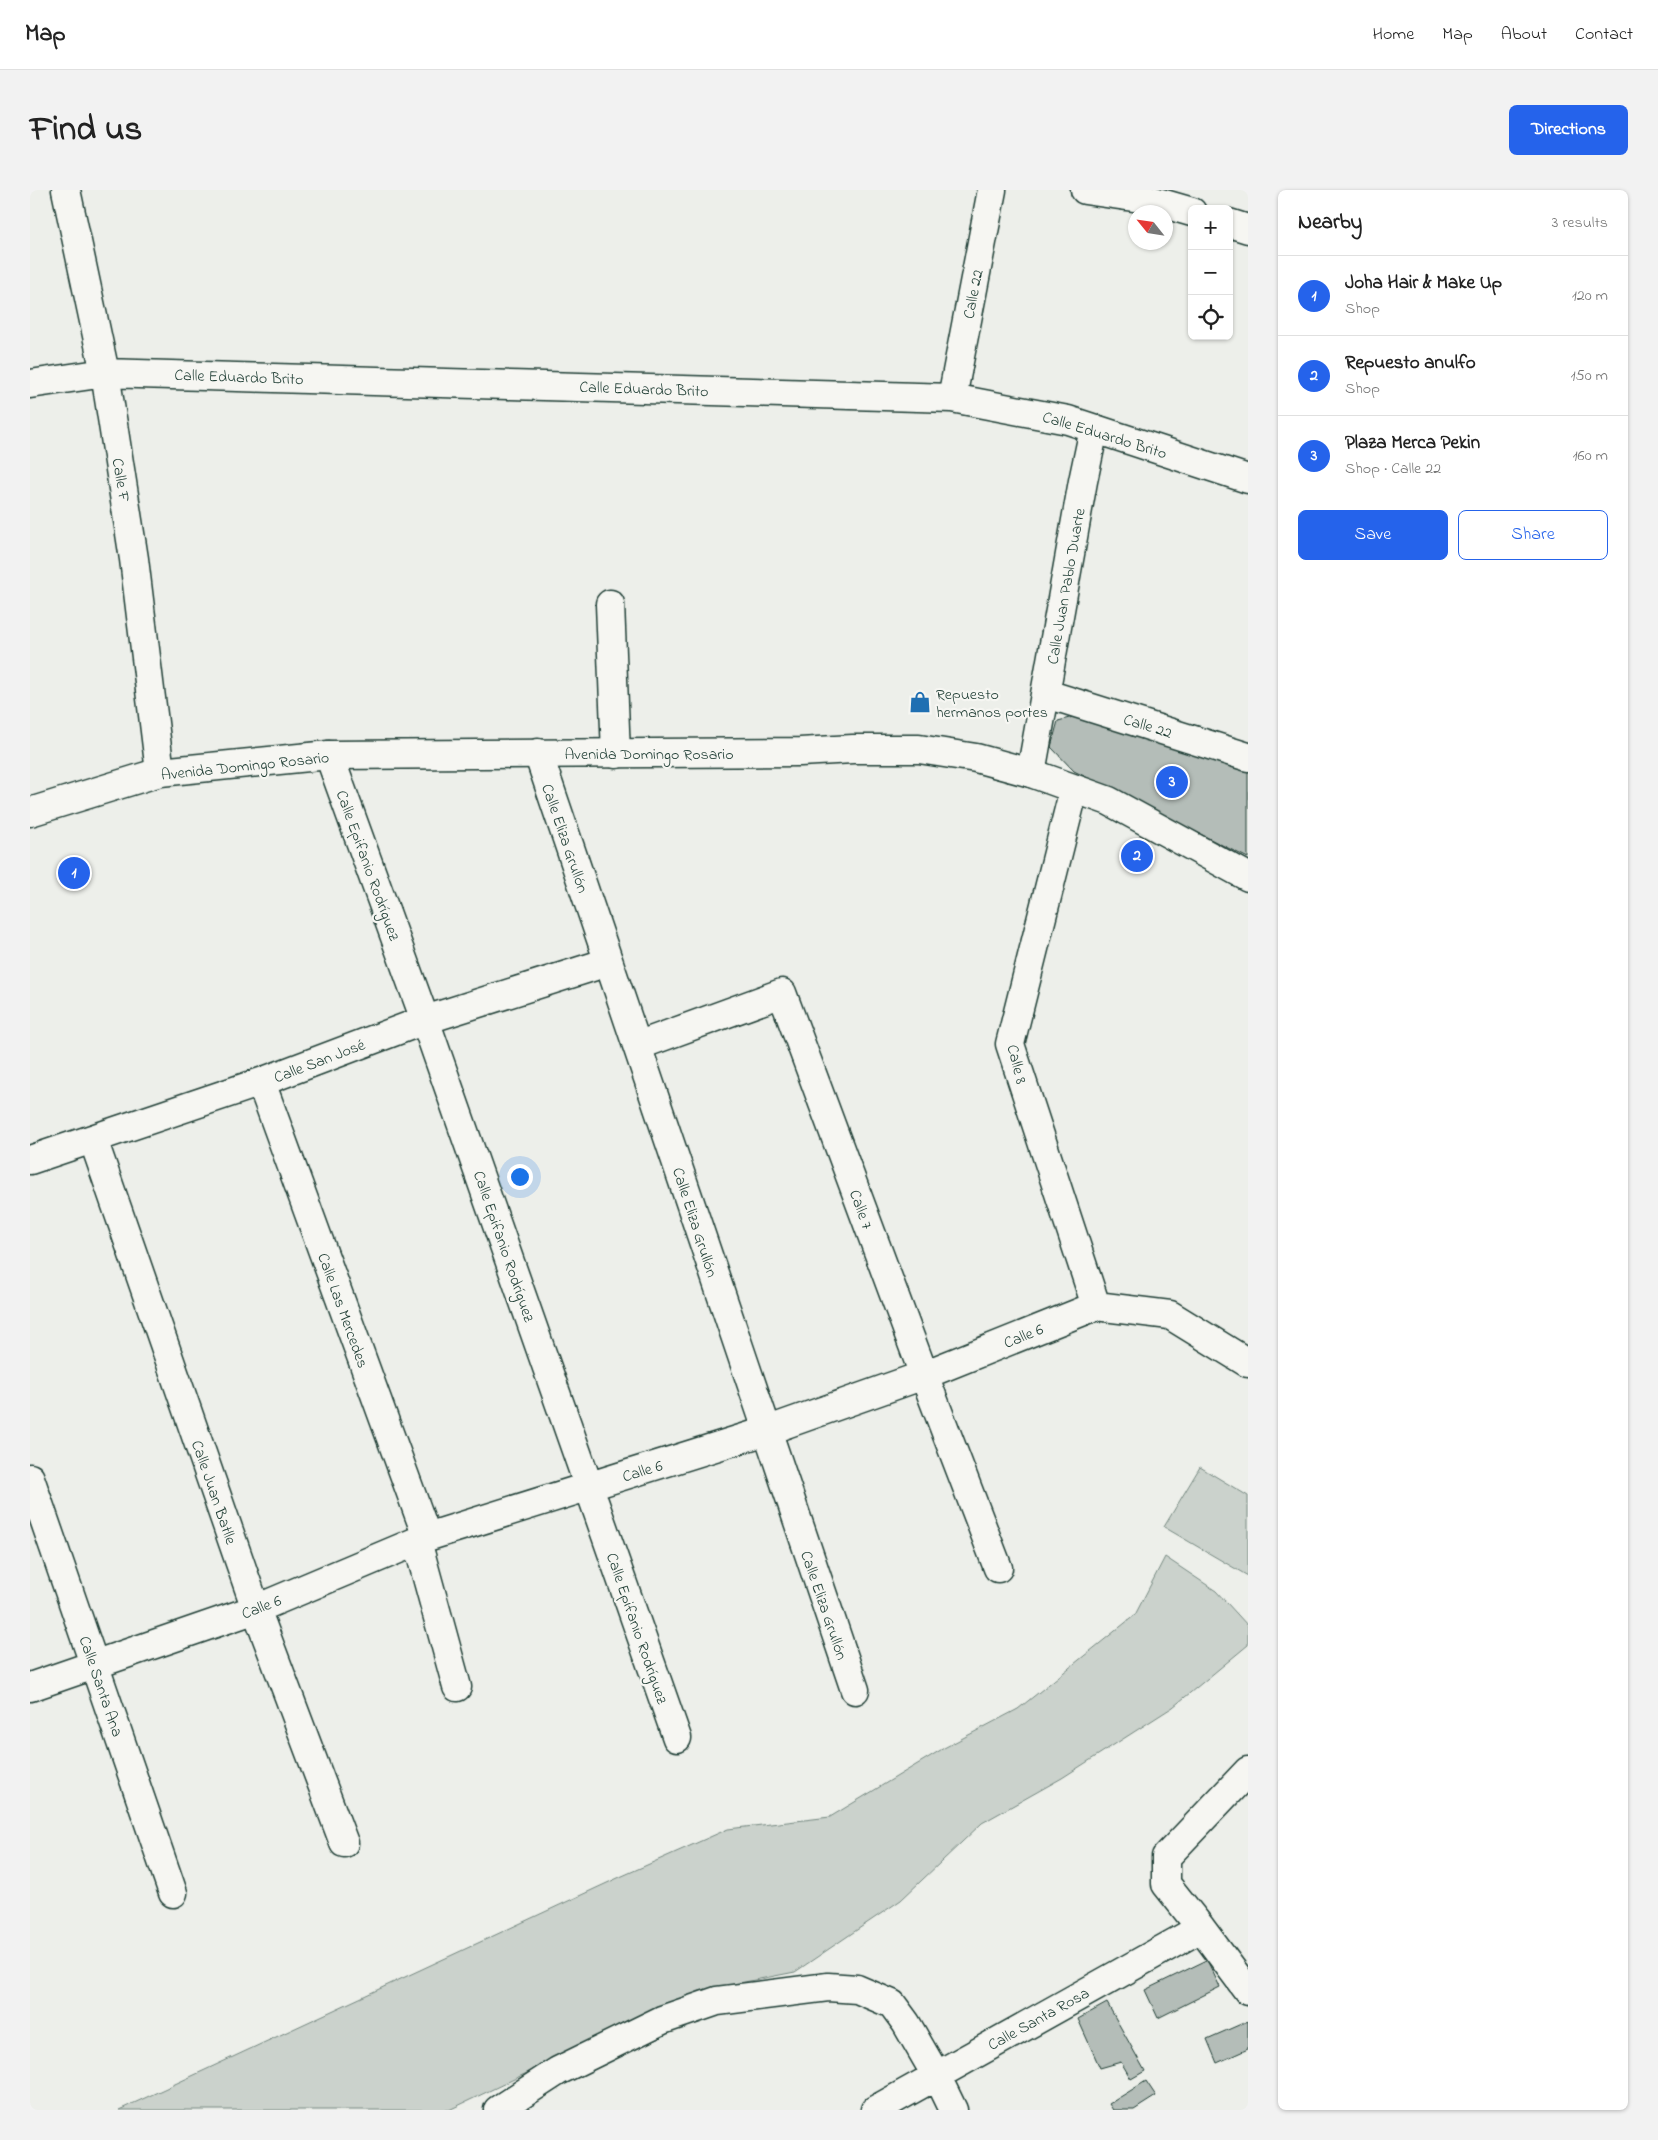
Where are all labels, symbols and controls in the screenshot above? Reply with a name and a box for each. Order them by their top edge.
text: Map [25,17,66,52]
text: Home [1373,22,1414,48]
text: Map [1442,22,1473,48]
text: About [1501,22,1547,48]
text: Contact [1575,22,1633,48]
text: Find us [30,105,142,156]
button: Directions [1509,105,1628,155]
north arrow [1128,205,1173,250]
map controls [1188,205,1233,340]
button: + [1188,205,1233,250]
text: Nearby [1298,208,1362,238]
text: 3 results [1552,211,1608,235]
button: − [1188,250,1233,295]
street label: Calle 22 [957,268,991,321]
text: Joha Hair & Make Up [1345,270,1502,297]
text: 1 [1311,284,1317,308]
text: 120 m [1572,284,1608,308]
button: locate [1188,295,1233,340]
text: Shop [1345,297,1380,321]
text: Repuesto anulfo [1345,350,1476,377]
street label: Calle Eduardo Brito [174,364,304,392]
text: 2 [1310,364,1318,388]
text: 150 m [1570,364,1608,388]
street label: Calle Eduardo Brito [579,376,709,404]
text: Shop [1345,377,1380,401]
street label: Calle Eduardo Brito [1039,406,1170,466]
text: Plaza Merca Pekin [1345,430,1480,457]
text: 3 [1311,444,1317,468]
text: 160 m [1573,444,1608,468]
street label: Calle F [105,457,135,505]
text: Shop · Calle 22 [1345,457,1441,481]
street label: Calle Juan Pablo Duarte [1041,505,1093,666]
button: Save [1298,510,1448,560]
button: Share [1458,510,1608,560]
place label: Repuesto hermanos portes [936,683,1048,725]
shop icon: Repuesto hermanos portes [907,689,933,715]
street label: Calle 22 [1120,708,1175,746]
street label: Avenida Domingo Rosario [565,743,733,767]
street label: Avenida Domingo Rosario [160,746,330,788]
pin: 3 [1156,763,1188,801]
street label: Calle Eliza Grullón [534,781,594,897]
street label: Calle Epifanio Rodríguez [329,787,406,945]
pin: 2 [1121,837,1153,875]
pin: 1 [58,854,90,892]
street label: Calle San José [271,1033,370,1090]
street label: Calle 8 [1000,1042,1033,1087]
your location [507,1164,533,1190]
street label: Calle Eliza Grullón [665,1165,723,1281]
street label: Calle Epifanio Rodríguez [466,1168,540,1326]
street label: Calle 7 [842,1187,878,1233]
street label: Calle Las Mercedes [310,1250,374,1372]
street label: Calle 6 [1000,1318,1047,1356]
street label: Calle Juan Batlle [184,1437,242,1549]
street label: Calle 6 [619,1454,666,1489]
street label: Calle Eliza Grullón [793,1548,853,1664]
street label: Calle Epifanio Rodríguez [599,1550,673,1708]
street label: Calle 6 [238,1589,285,1626]
street label: Calle Santa Ana [72,1633,129,1740]
street label: Calle Santa Rosa [984,1982,1094,2058]

